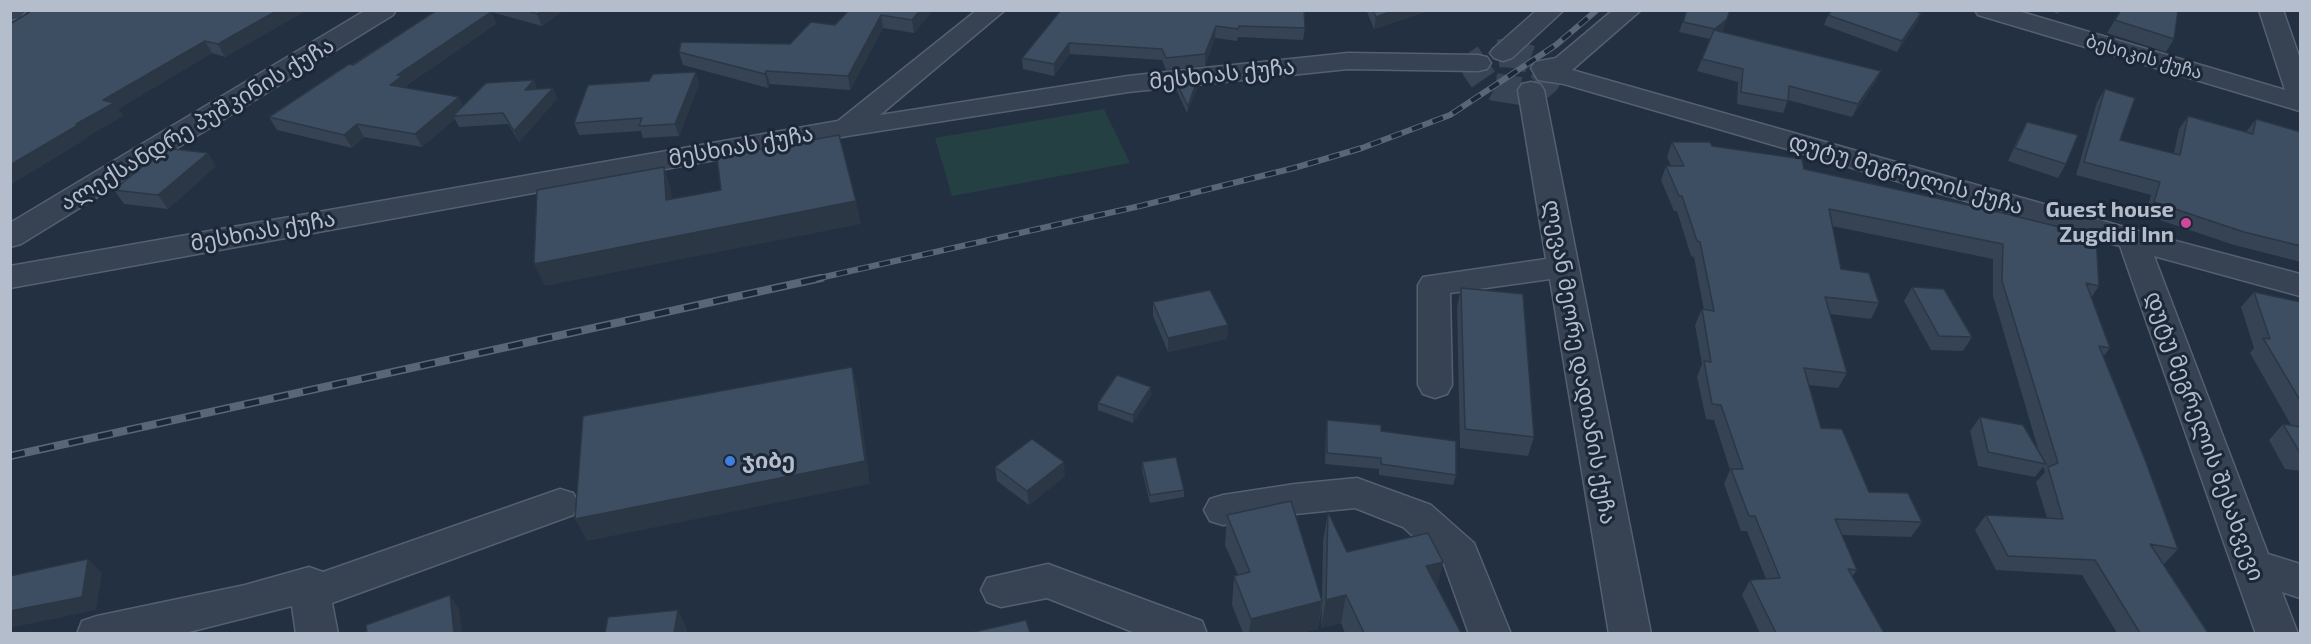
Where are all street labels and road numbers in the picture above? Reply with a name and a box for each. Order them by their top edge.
street label: ბესიკის ქუჩა [2083,30,2205,84]
street label: ალექსანდრე პუშკინის ქუჩა [55,32,339,216]
street label: მესხიას ქუჩა [1148,53,1296,95]
street label: მესხიას ქუჩა [667,120,815,172]
street label: დუტუ მეგრელის ქუჩა [1786,128,2026,220]
street label: ლევან მეორე დადიანის ქუჩა [1538,198,1622,526]
street label: მესხიას ქუჩა [189,205,337,257]
street label: დუტუ მეგრელის შესახვევი [2140,288,2270,584]

